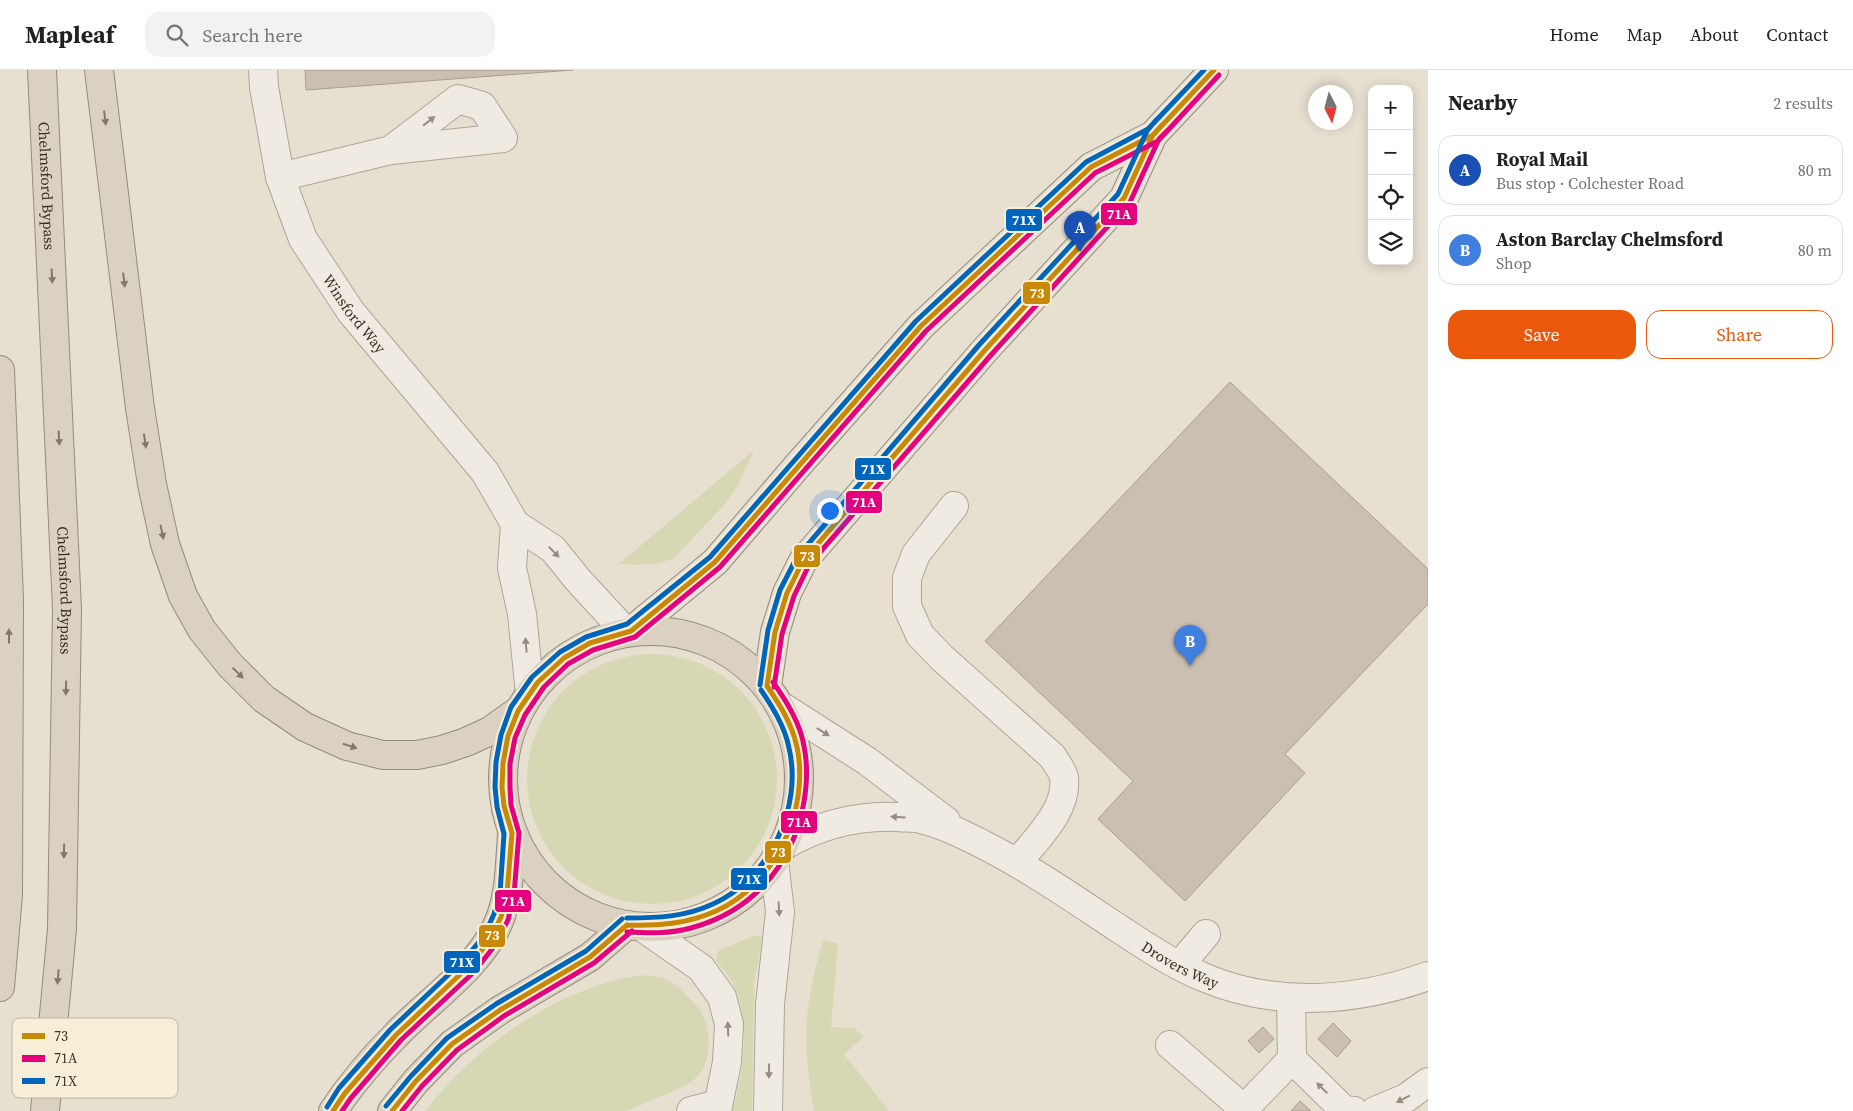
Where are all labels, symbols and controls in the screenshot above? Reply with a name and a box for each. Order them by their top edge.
search box [145,12,495,57]
text: Mapleaf [25,18,115,51]
icon: search [163,21,191,49]
text: Search here [203,22,303,48]
text: Home [1550,22,1599,47]
text: Map [1627,22,1662,47]
text: About [1690,22,1738,47]
text: Contact [1766,22,1828,47]
north arrow [1308,85,1353,130]
map controls [1368,85,1413,265]
button: + [1368,85,1413,130]
text: Nearby [1448,88,1518,117]
text: 2 results [1773,92,1833,114]
one-way arrow [101,111,109,127]
one-way arrow [422,115,435,126]
street label: Chelmsford Bypass [34,121,61,250]
button: − [1368,130,1413,175]
text: Royal Mail [1496,146,1588,172]
text: A [1460,159,1470,181]
text: 80 m [1798,159,1832,181]
text: Bus stop · Colchester Road [1496,172,1684,194]
button: locate [1368,175,1413,220]
line badge: 71A [1100,202,1138,226]
text: 71A [1107,204,1132,224]
line badge: 71X [1005,208,1043,232]
text: 71X [1012,210,1037,230]
pin: A [1064,211,1096,252]
button: layers [1368,220,1413,265]
text: Aston Barclay Chelmsford [1496,226,1723,252]
text: B [1460,239,1470,261]
text: 80 m [1798,239,1832,261]
text: Shop [1496,252,1532,274]
one-way arrow [48,268,56,284]
street label: Winsford Way [318,270,391,357]
one-way arrow [120,272,128,288]
line badge: 73 [1022,281,1051,305]
text: 73 [1029,283,1045,303]
button: Save [1448,310,1636,359]
button: Share [1646,310,1833,359]
one-way arrow [56,431,64,447]
one-way arrow [142,433,150,449]
line badge: 71X [854,457,892,481]
text: 71X [861,459,886,479]
line badge: 71A [845,490,883,514]
text: 71A [852,492,877,512]
your location [817,498,843,524]
one-way arrow [158,524,166,540]
street label: Chelmsford Bypass [53,526,78,655]
line badge: 73 [793,544,821,568]
one-way arrow [548,546,560,558]
text: 73 [799,546,815,566]
pin: B [1174,625,1206,666]
one-way arrow [5,628,13,644]
one-way arrow [521,637,529,653]
one-way arrow [231,667,243,679]
one-way arrow [62,680,70,696]
one-way arrow [816,728,829,737]
one-way arrow [343,742,358,750]
line badge: 71A [780,810,818,834]
text: 71A [787,812,812,832]
one-way arrow [890,813,906,821]
line badge: 73 [764,840,792,864]
text: 73 [770,842,786,862]
one-way arrow [59,843,67,859]
line badge: 71X [730,867,768,891]
text: 71X [737,869,762,889]
line badge: 71A [494,889,532,913]
text: 71A [501,891,526,911]
one-way arrow [776,901,784,917]
line badge: 73 [478,924,506,948]
text: 73 [484,925,500,945]
street label: Drovers Way [1138,936,1222,993]
line badge: 71X [443,950,481,974]
text: 71X [450,952,475,972]
one-way arrow [54,969,62,985]
legend [12,1018,178,1098]
one-way arrow [724,1020,732,1036]
text: 73 [54,1026,68,1046]
text: 71A [54,1048,78,1068]
one-way arrow [764,1063,772,1079]
text: 71X [54,1071,77,1091]
one-way arrow [1316,1082,1328,1094]
one-way arrow [1396,1095,1410,1103]

